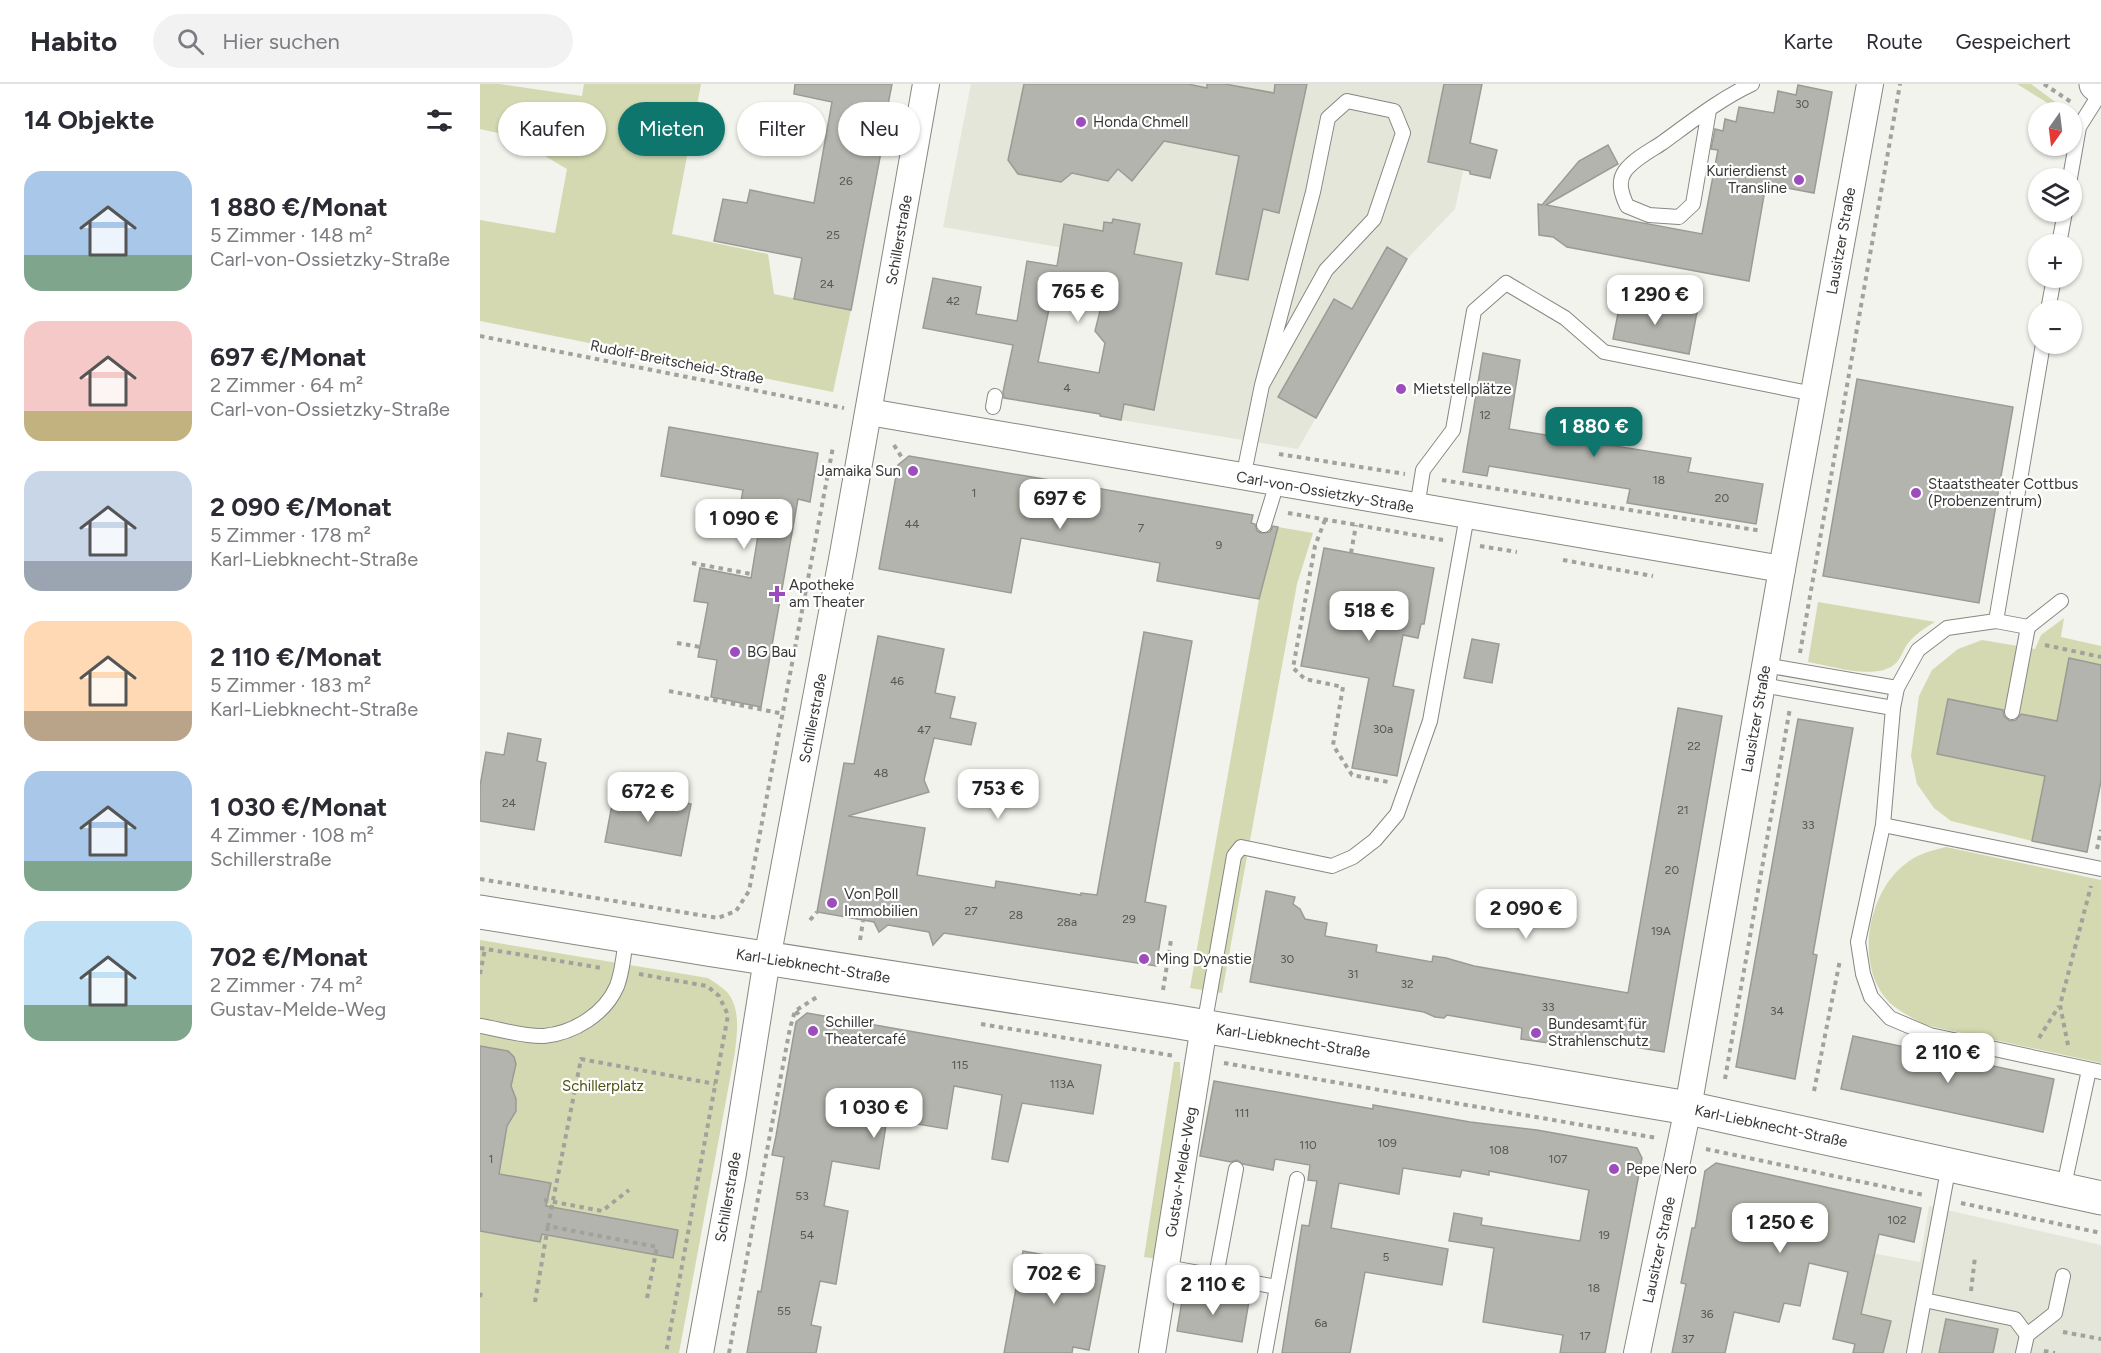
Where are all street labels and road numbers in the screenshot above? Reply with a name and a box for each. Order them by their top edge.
street label: Lausitzer Straße [1823,186,1859,296]
street label: Schillerstraße [882,194,916,286]
street label: Rudolf-Breitscheid-Straße [589,336,765,388]
street label: Carl-von-Ossietzky-Straße [1235,468,1415,516]
street label: Lausitzer Straße [1738,664,1774,774]
street label: Schillerstraße [795,672,831,764]
street label: Karl-Liebknecht-Straße [735,945,891,987]
street label: Karl-Liebknecht-Straße [1215,1020,1371,1062]
street label: Karl-Liebknecht-Straße [1693,1101,1849,1151]
street label: Gustav-Melde-Weg [1162,1105,1200,1239]
street label: Schillerstraße [711,1151,745,1243]
street label: Lausitzer Straße [1639,1195,1679,1305]

